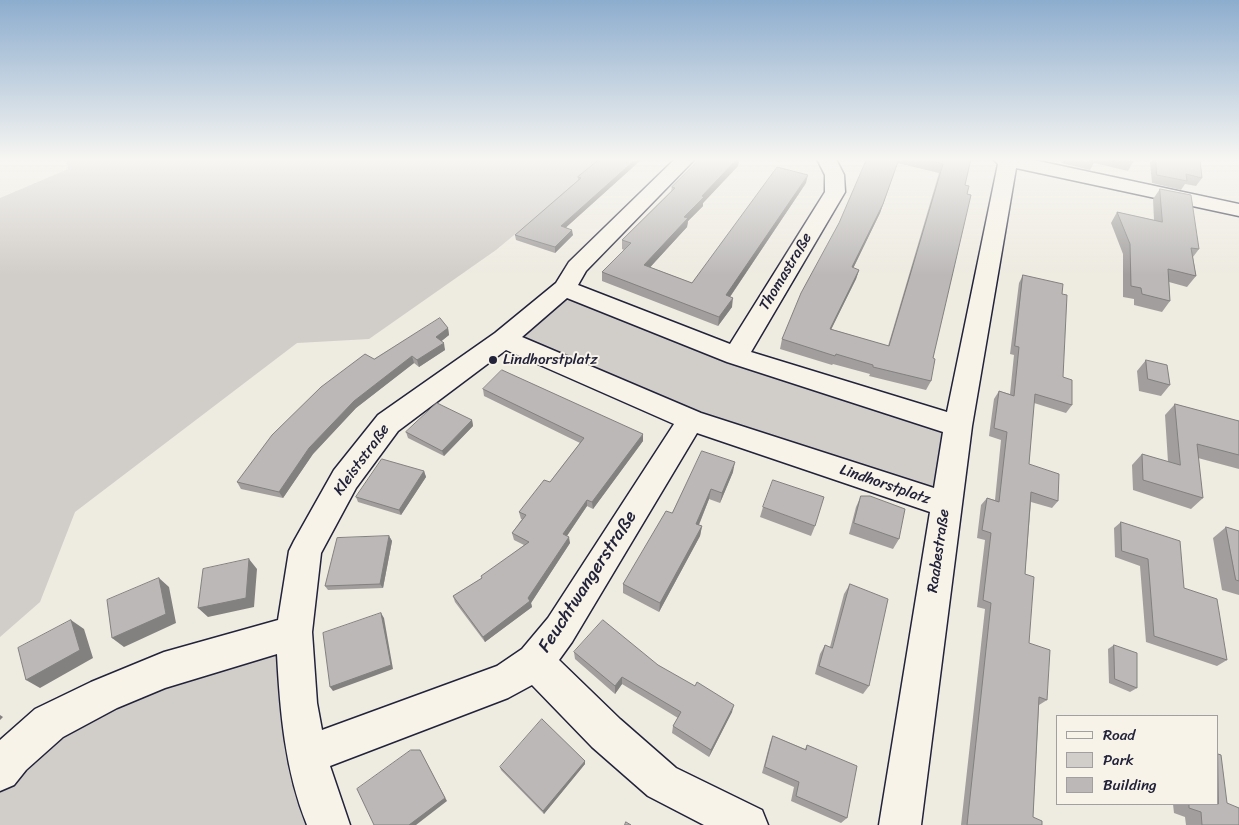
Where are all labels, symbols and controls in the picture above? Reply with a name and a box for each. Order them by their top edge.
street label: Thomastraße [756,230,816,314]
place label: Lindhorstplatz [503,351,598,369]
marker: Lindhorstplatz [487,354,499,366]
street label: Kleiststraße [330,421,394,499]
street label: Lindhorstplatz [837,461,933,509]
street label: Feuchtwangerstraße [534,507,642,657]
street label: Raabestraße [924,508,954,594]
legend [1056,715,1219,805]
text: Road [1103,722,1135,748]
text: Park [1103,747,1134,773]
text: Building [1103,772,1157,798]

